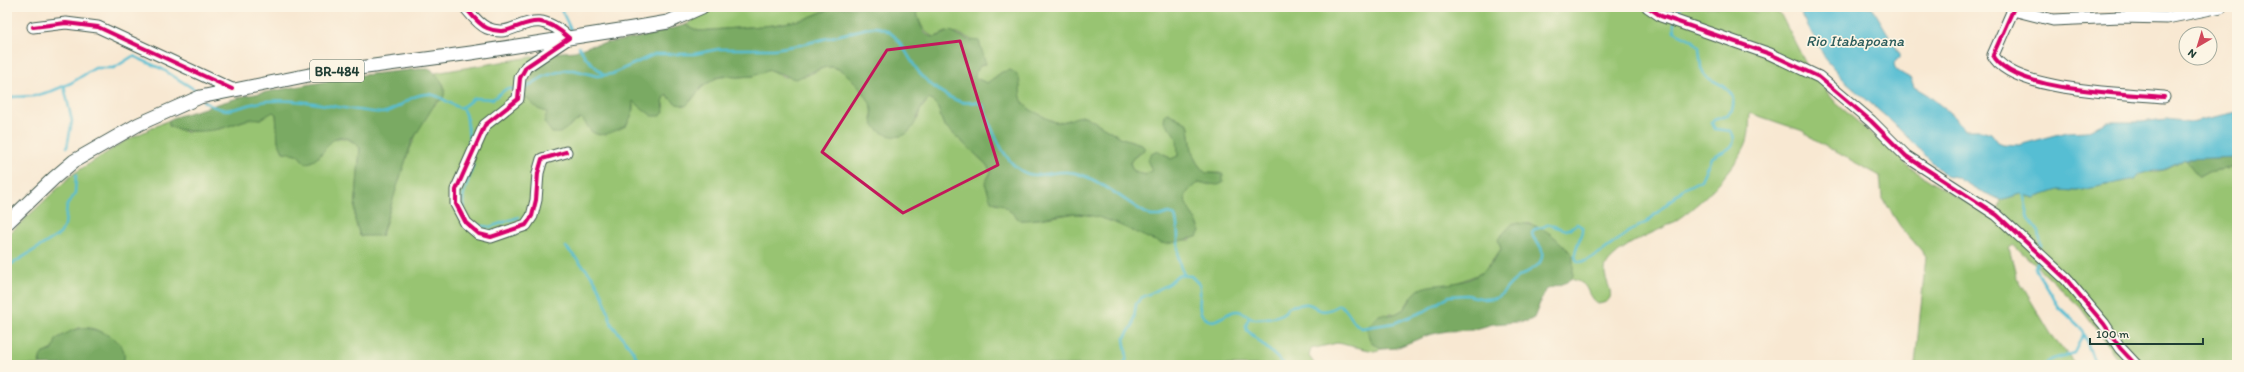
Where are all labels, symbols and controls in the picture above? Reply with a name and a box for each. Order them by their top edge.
north arrow [2178,26,2218,66]
water label: Rio Itabapoana [1806,32,1904,50]
text: N [2185,46,2199,61]
road number: BR-484 [310,60,364,82]
scale bar [2090,320,2203,346]
text: 100 m [2096,327,2129,341]

